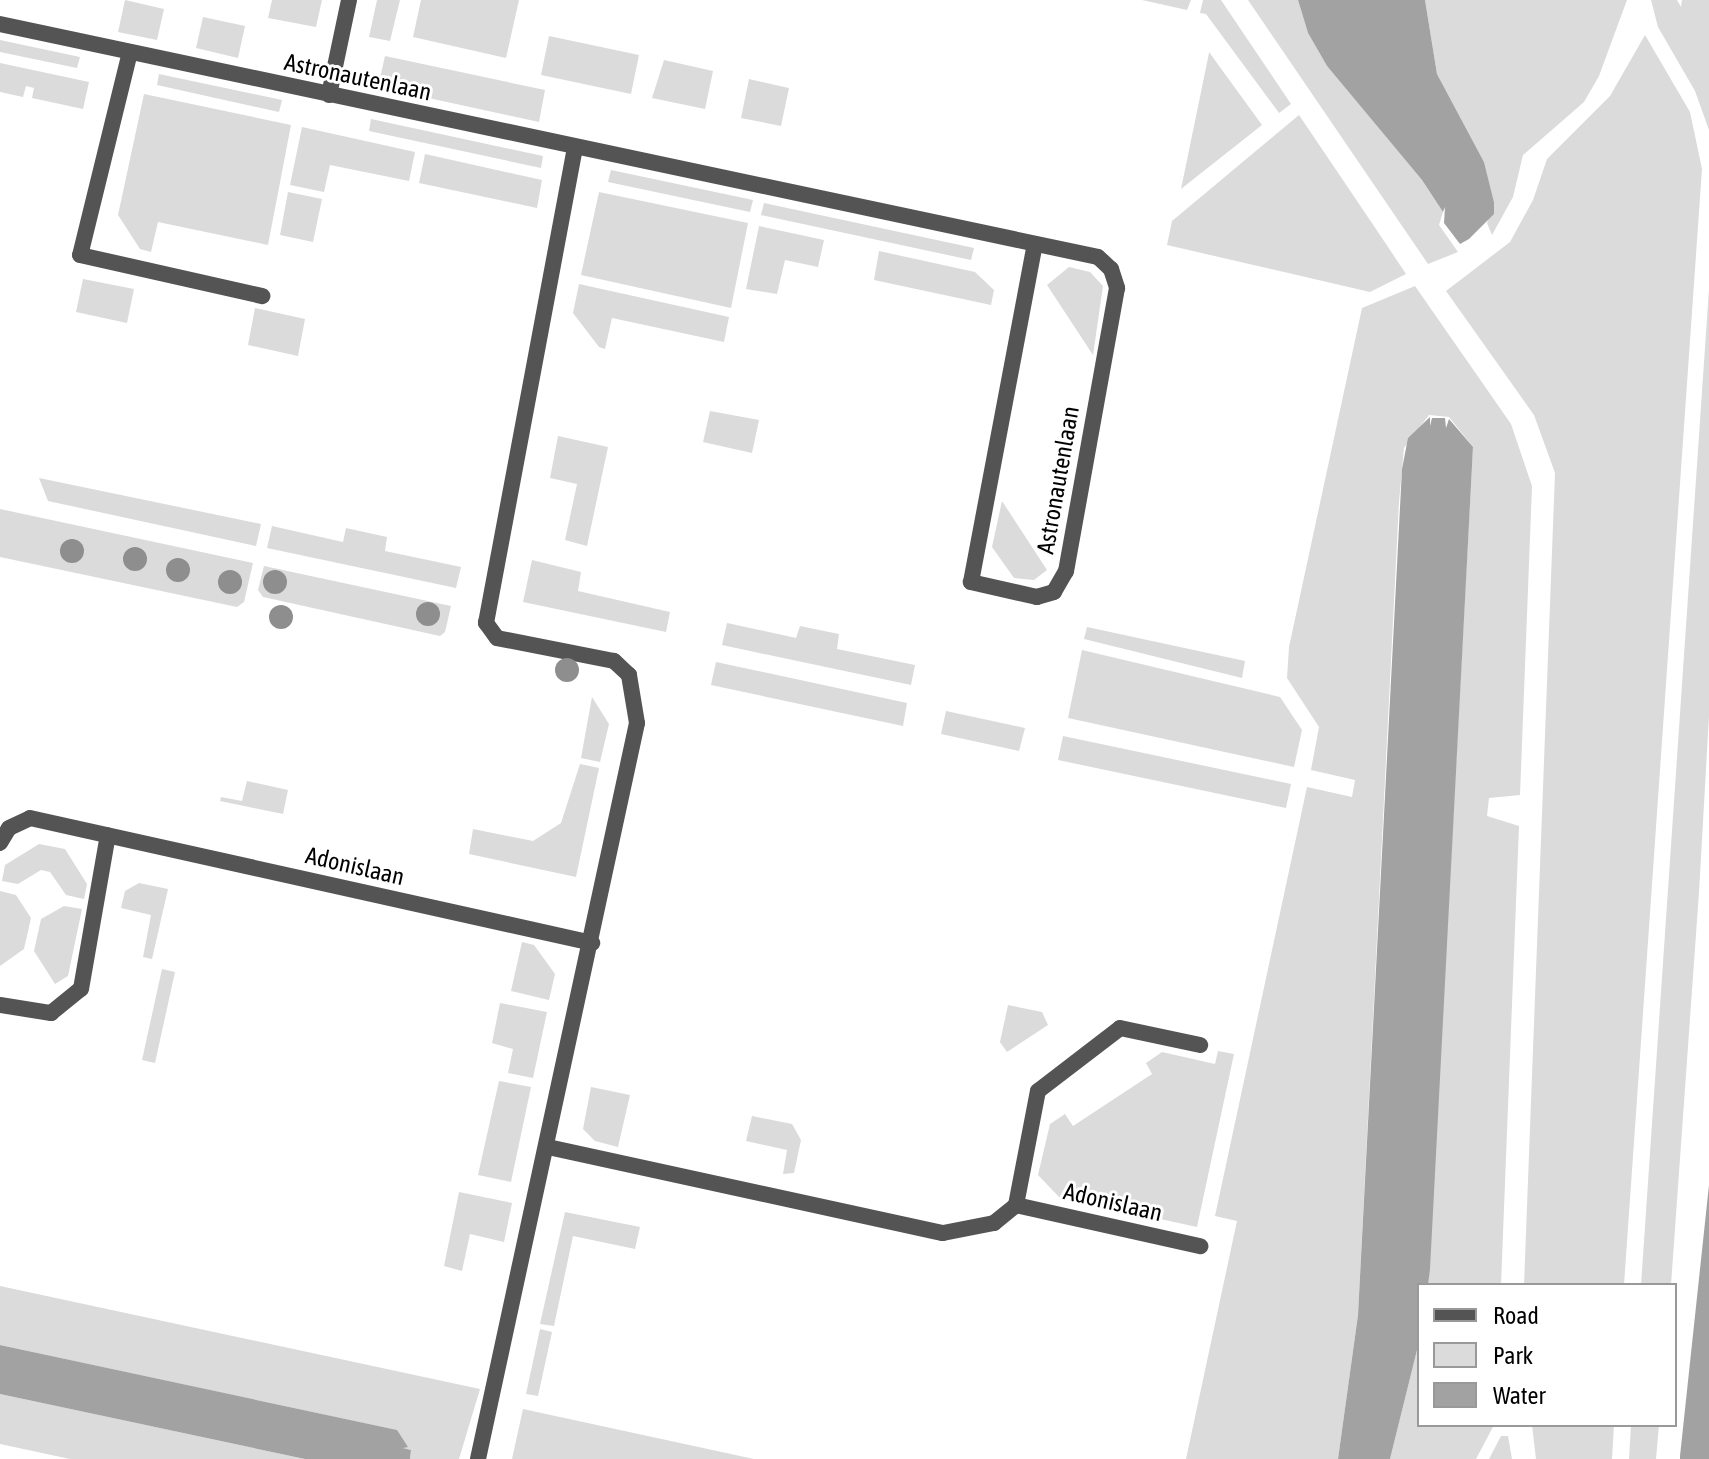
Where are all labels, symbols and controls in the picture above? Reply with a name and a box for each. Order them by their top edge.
street label: Astronautenlaan [282,47,434,107]
street label: Astronautenlaan [1031,404,1085,556]
street label: Adonislaan [303,841,407,891]
street label: Adonislaan [1061,1177,1165,1227]
legend [1417,1283,1677,1427]
text: Road [1493,1302,1539,1329]
text: Park [1493,1342,1533,1369]
text: Water [1493,1382,1546,1409]

